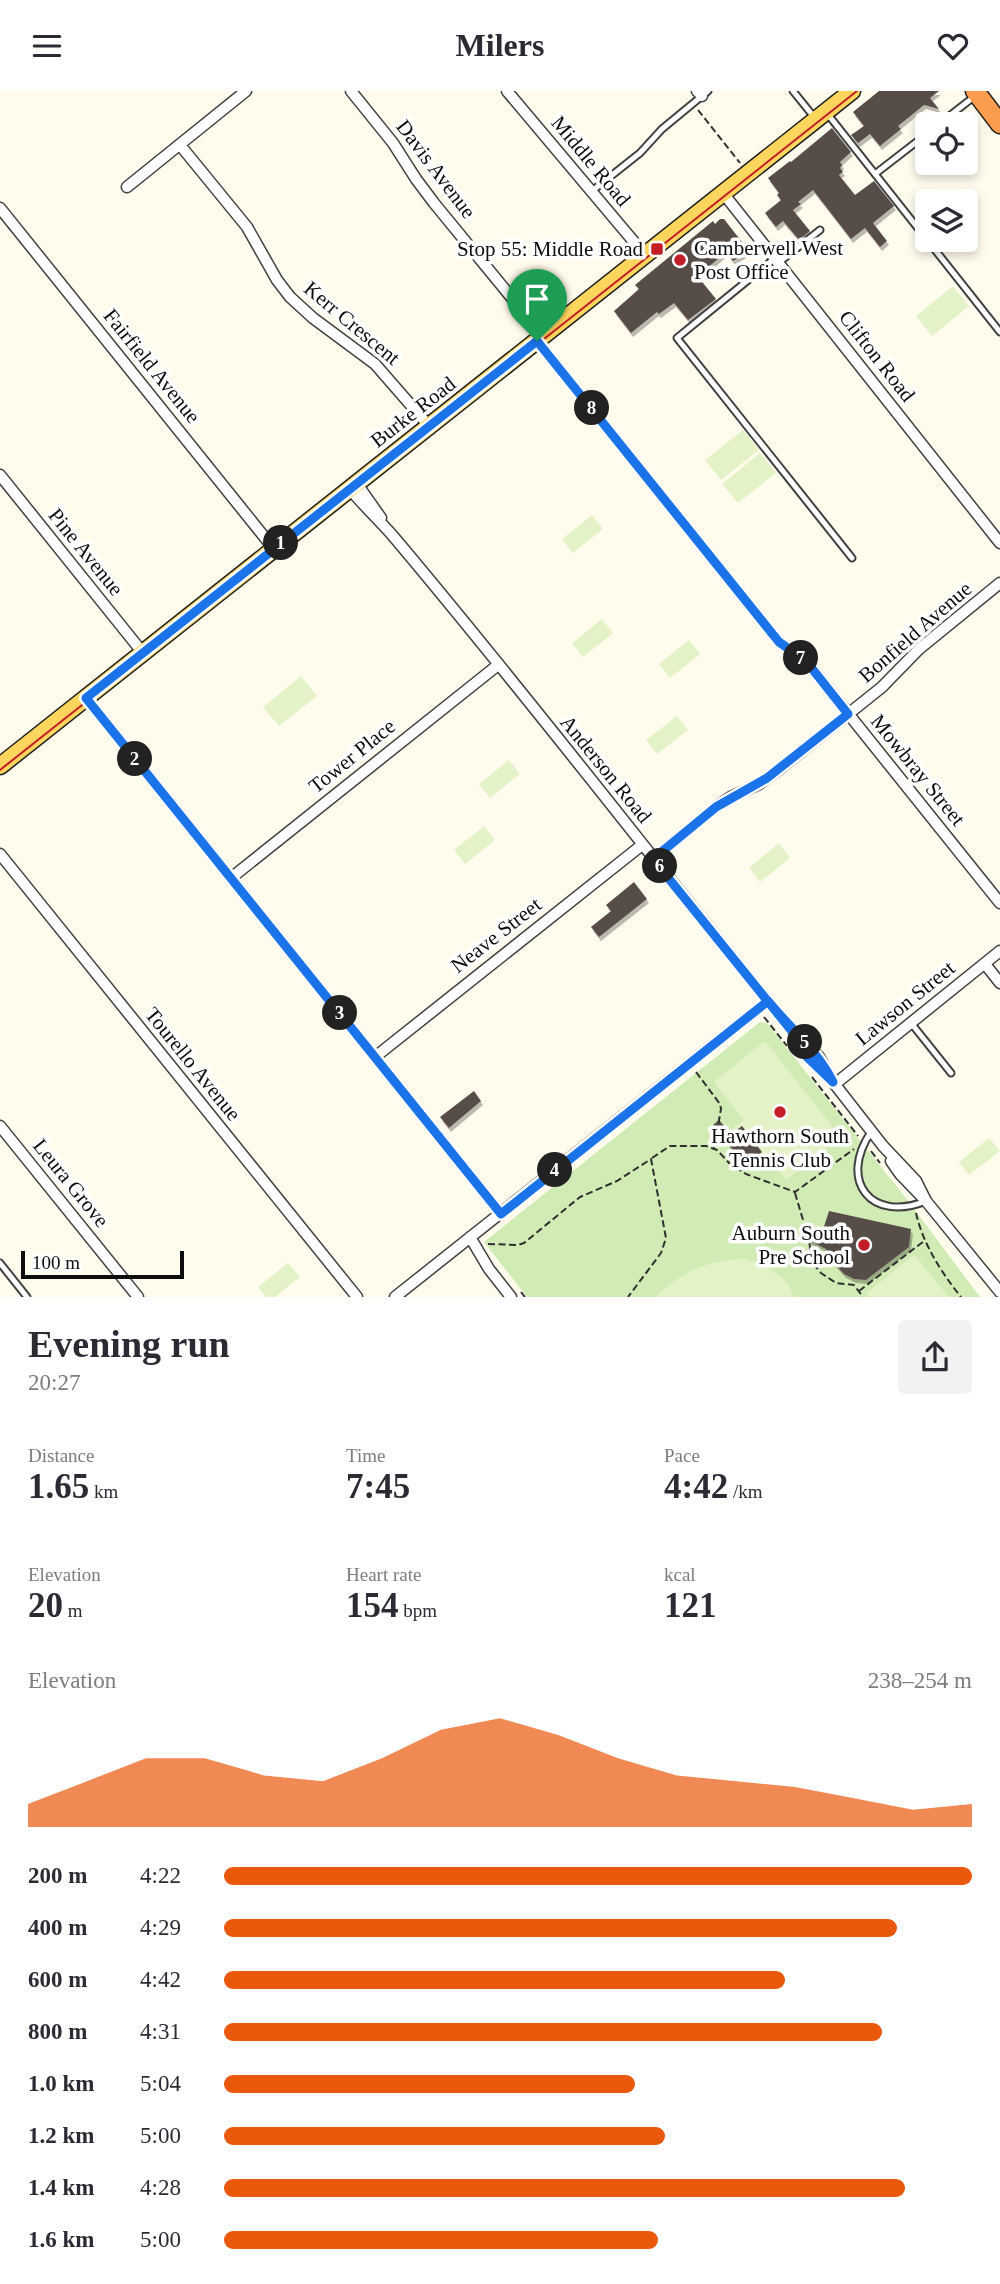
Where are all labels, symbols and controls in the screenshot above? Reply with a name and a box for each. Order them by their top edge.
icon: menu [28,27,66,65]
text: Milers [456,27,544,63]
icon: heart [934,27,972,65]
street label: Middle Road [546,111,636,211]
map controls [915,112,978,252]
button: locate [915,112,978,175]
street label: Davis Avenue [391,115,481,223]
button: layers [915,189,978,252]
place label: Camberwell West Post Office [694,236,843,284]
place label: Stop 55: Middle Road [457,237,643,261]
marker: Stop 55: Middle Road [649,241,665,257]
marker: Camberwell West Post Office [672,252,688,268]
pin [507,269,567,341]
street label: Kerr Crescent [299,276,405,370]
icon: arrive [518,280,556,318]
street label: Fairfield Avenue [99,304,205,428]
street label: Clifton Road [834,306,920,407]
street label: Burke Road [366,371,461,453]
pin: 8 [574,391,610,425]
text: 8 [587,397,596,418]
street label: Pine Avenue [44,504,128,600]
pin: 1 [264,525,298,561]
text: 1 [276,532,285,553]
street label: Bonfield Avenue [854,577,976,687]
pin: 7 [784,641,818,675]
text: 7 [796,647,805,668]
street label: Anderson Road [555,710,657,828]
street label: Mowbray Street [866,710,970,830]
street label: Tower Place [304,714,400,798]
pin: 2 [118,741,152,777]
text: 2 [130,748,139,769]
pin: 6 [642,849,678,883]
text: 6 [655,855,664,876]
street label: Neave Street [446,892,546,978]
street label: Lawson Street [851,956,960,1050]
pin: 3 [322,995,358,1031]
text: 3 [335,1002,344,1023]
street label: Tourello Avenue [140,1003,246,1125]
pin: 5 [788,1025,822,1059]
text: 5 [800,1031,809,1052]
marker: Hawthorn South Tennis Club [772,1104,788,1120]
place label: Hawthorn South Tennis Club [711,1124,850,1172]
street label: Leura Grove [28,1134,114,1232]
pin: 4 [538,1153,572,1187]
text: 4 [550,1159,559,1180]
place label: Auburn South Pre School [732,1221,850,1269]
marker: Auburn South Pre School [856,1237,872,1253]
scale bar [21,1248,184,1280]
text: 100 m [32,1252,80,1273]
button: share [898,1320,972,1394]
text: Evening run [28,1323,230,1365]
text: 20:27 [28,1370,80,1395]
text: Distance [28,1445,94,1466]
text: Time [346,1445,385,1466]
text: Pace [664,1445,700,1466]
text: 1.65 [28,1467,89,1506]
text: 7:45 [346,1467,410,1506]
text: 4:42 [664,1467,728,1506]
text: km [89,1481,118,1502]
text: /km [728,1481,762,1502]
text: Elevation [28,1564,101,1585]
text: Heart rate [346,1564,421,1585]
text: kcal [664,1564,696,1585]
text: 20 [28,1586,63,1625]
text: 154 [346,1586,399,1625]
text: 121 [664,1586,717,1625]
text: m [63,1600,83,1621]
text: bpm [399,1600,437,1621]
text: Elevation [28,1668,116,1693]
text: 238–254 m [868,1668,972,1693]
text: 200 m [28,1863,87,1888]
text: 4:22 [140,1863,181,1888]
text: 400 m [28,1915,87,1940]
text: 4:29 [140,1915,181,1940]
text: 600 m [28,1967,87,1992]
text: 4:42 [140,1967,181,1992]
text: 800 m [28,2019,87,2044]
text: 4:31 [140,2019,181,2044]
text: 1.0 km [28,2071,94,2096]
text: 5:04 [140,2071,181,2096]
text: 1.2 km [28,2123,94,2148]
text: 5:00 [140,2123,181,2148]
text: 1.4 km [28,2175,94,2200]
text: 4:28 [140,2175,181,2200]
text: 1.6 km [28,2227,94,2252]
text: 5:00 [140,2227,181,2252]

